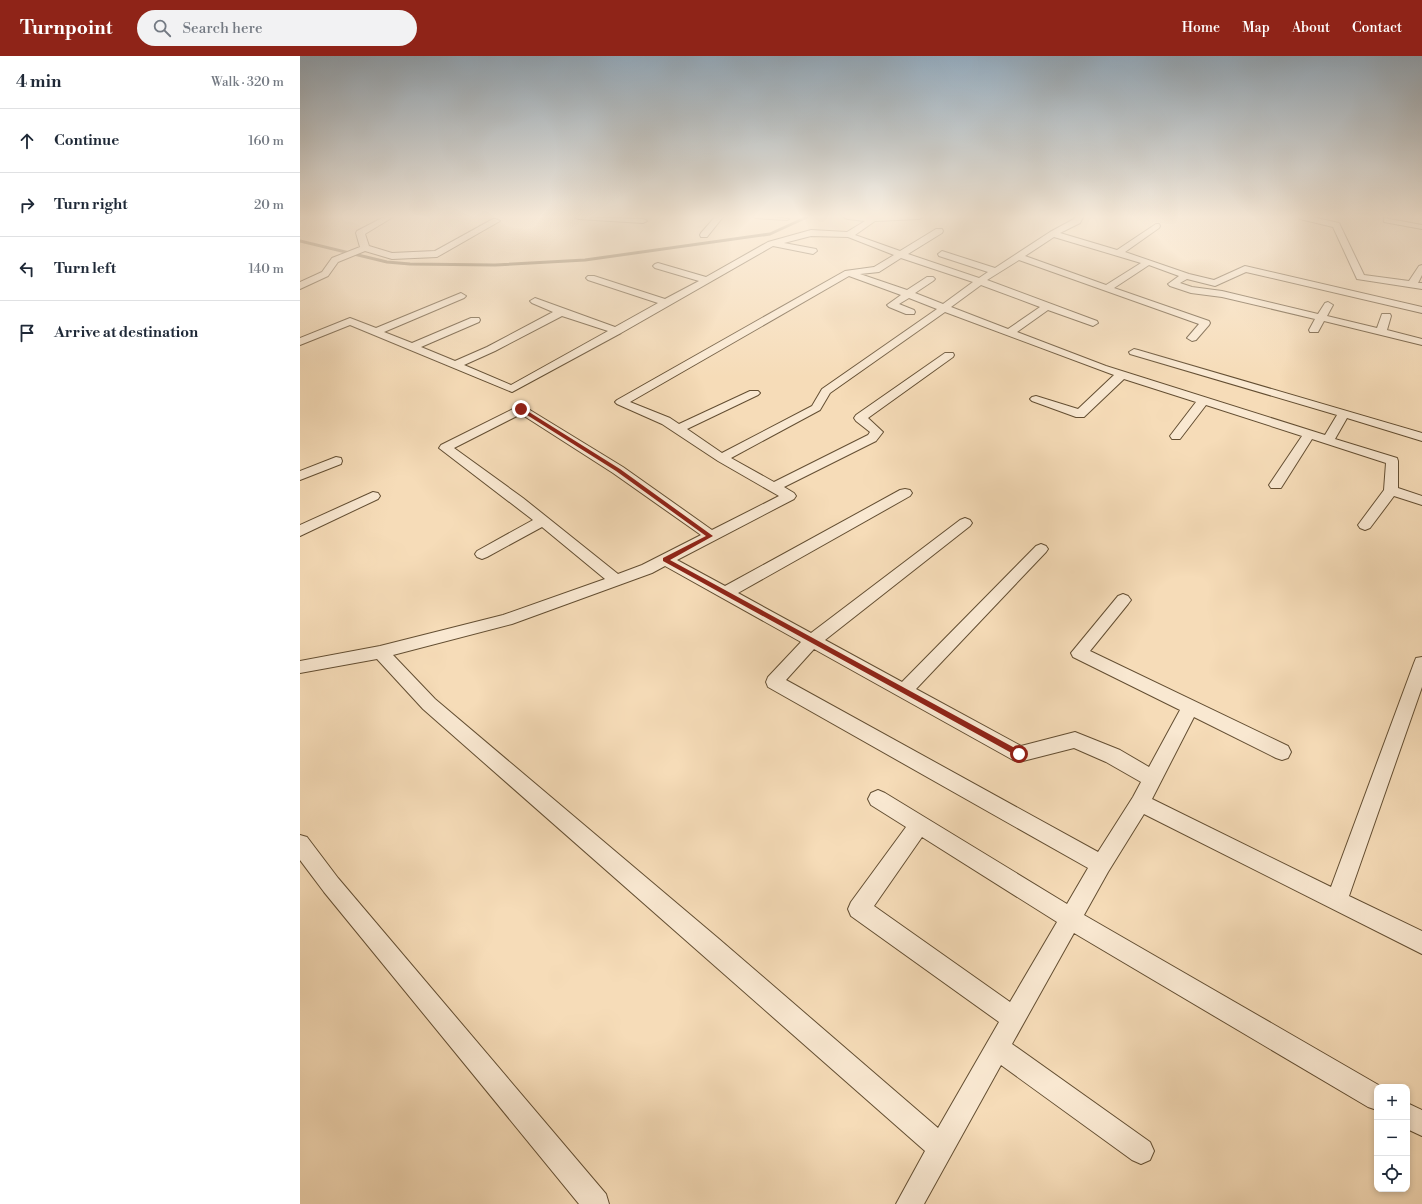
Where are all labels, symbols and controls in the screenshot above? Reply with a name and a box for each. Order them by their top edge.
search box [137,10,417,46]
text: Turnpoint [20,16,113,40]
icon: search [151,17,173,39]
text: Search here [183,19,263,38]
text: Home [1182,19,1220,37]
text: Map [1242,19,1270,37]
text: About [1292,19,1330,37]
text: Contact [1352,19,1402,37]
text: 4 min [16,71,61,93]
text: Walk · 320 m [211,74,284,90]
icon: ahead [16,130,38,152]
text: Continue [54,131,119,150]
text: 160 m [248,133,284,149]
icon: right [16,194,38,216]
text: Turn right [54,195,128,214]
text: 20 m [254,197,284,213]
icon: left [16,258,38,280]
text: Turn left [54,259,116,278]
text: 140 m [248,261,284,277]
icon: arrive [16,322,38,344]
text: Arrive at destination [54,323,198,342]
route end [512,400,530,418]
route start [1010,745,1028,763]
map controls [1374,1084,1410,1192]
button: + [1374,1084,1410,1120]
button: − [1374,1120,1410,1156]
button: locate [1374,1156,1410,1192]

